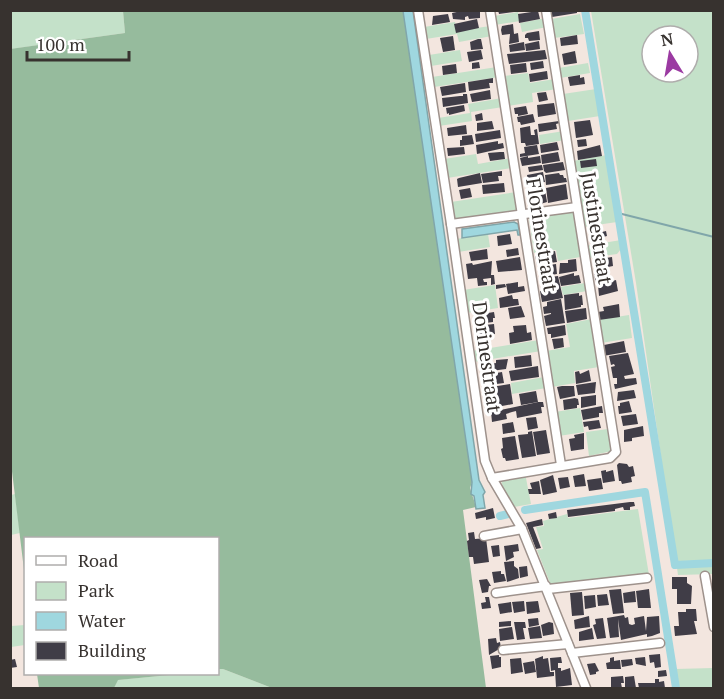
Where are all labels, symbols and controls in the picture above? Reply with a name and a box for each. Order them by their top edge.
scale bar [27,24,129,62]
north arrow [640,24,700,84]
text: N [659,27,675,51]
text: 100 m [36,32,85,56]
street label: Justinestraat [575,170,620,287]
street label: Florinestraat [520,176,565,294]
street label: Dorinestraat [466,299,509,415]
legend [24,537,219,675]
text: Road [78,548,118,572]
text: Park [78,578,115,602]
text: Water [78,608,125,632]
text: Building [78,638,146,662]

